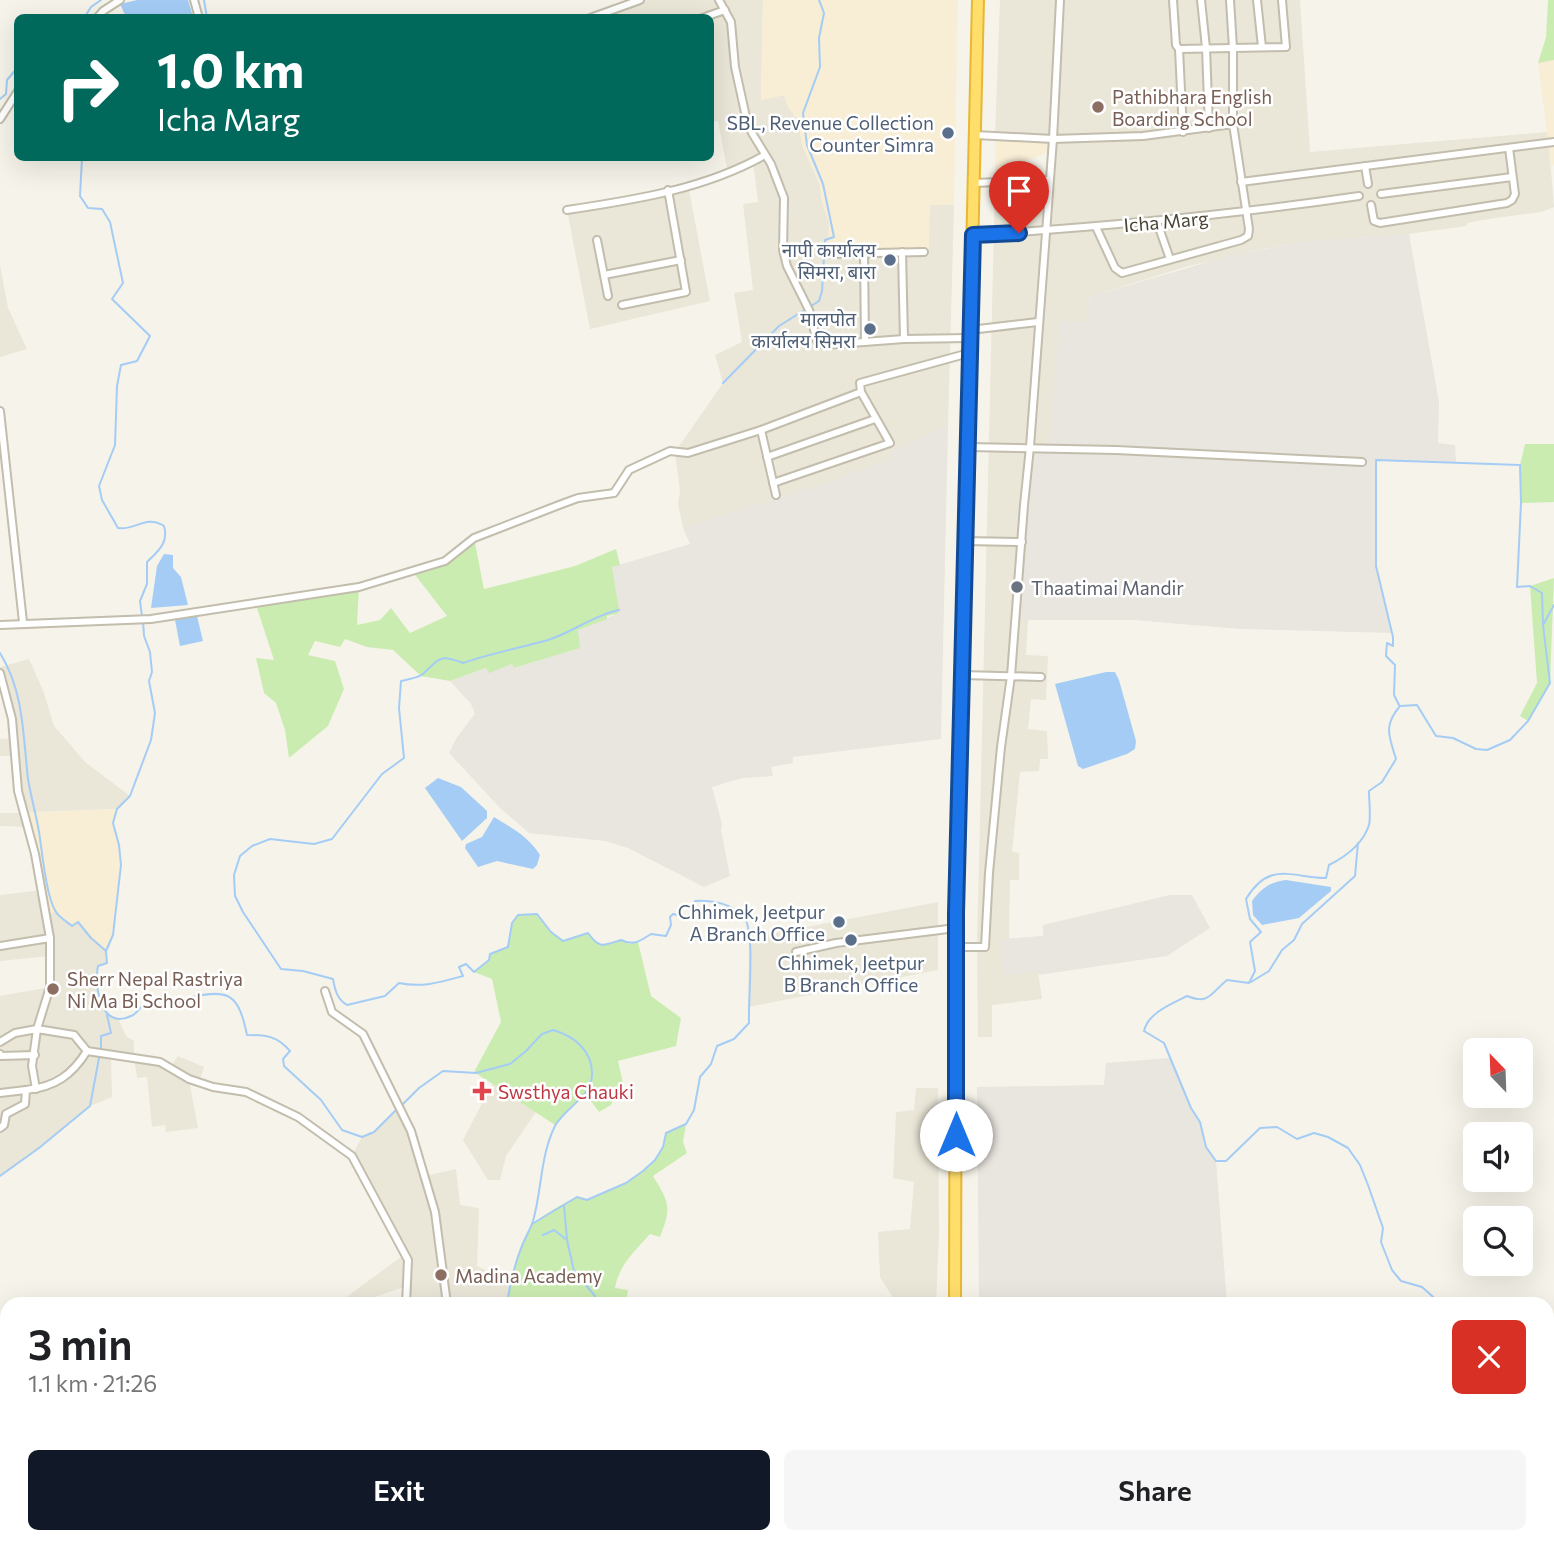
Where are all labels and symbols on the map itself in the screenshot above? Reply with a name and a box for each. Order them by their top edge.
place label: Pathibhara English Boarding School [1112,85,1272,130]
marker: Pathibhara English Boarding School [1090,99,1106,115]
place label: SBL, Revenue Collection Counter Simra [727,111,934,156]
marker: SBL, Revenue Collection Counter Simra [940,125,956,141]
pin [989,161,1049,233]
street label: Icha Marg [1123,206,1209,236]
place label: नापी कार्यालय सिमरा, बारा [782,238,877,283]
marker: नापी कार्यालय सिमरा, बारा [882,252,898,268]
place label: मालपोत कार्यालय सिमरा [751,307,857,352]
marker: मालपोत कार्यालय सिमरा [862,321,878,337]
place label: Thaatimai Mandir [1031,576,1184,599]
marker: Thaatimai Mandir [1009,579,1025,595]
place label: Chhimek, Jeetpur A Branch Office [678,900,825,945]
marker: Chhimek, Jeetpur A Branch Office [831,914,847,930]
marker: Chhimek, Jeetpur B Branch Office [843,932,859,948]
place label: Chhimek, Jeetpur B Branch Office [777,951,925,996]
place label: Sherr Nepal Rastriya Ni Ma Bi School [67,967,243,1012]
marker: Sherr Nepal Rastriya Ni Ma Bi School [45,981,61,997]
north arrow [1463,1038,1533,1108]
place label: Swsthya Chauki [498,1080,634,1103]
marker: Swsthya Chauki [472,1081,492,1101]
position arrow [919,1098,993,1172]
place label: Madina Academy [455,1264,603,1287]
marker: Madina Academy [433,1267,449,1283]

